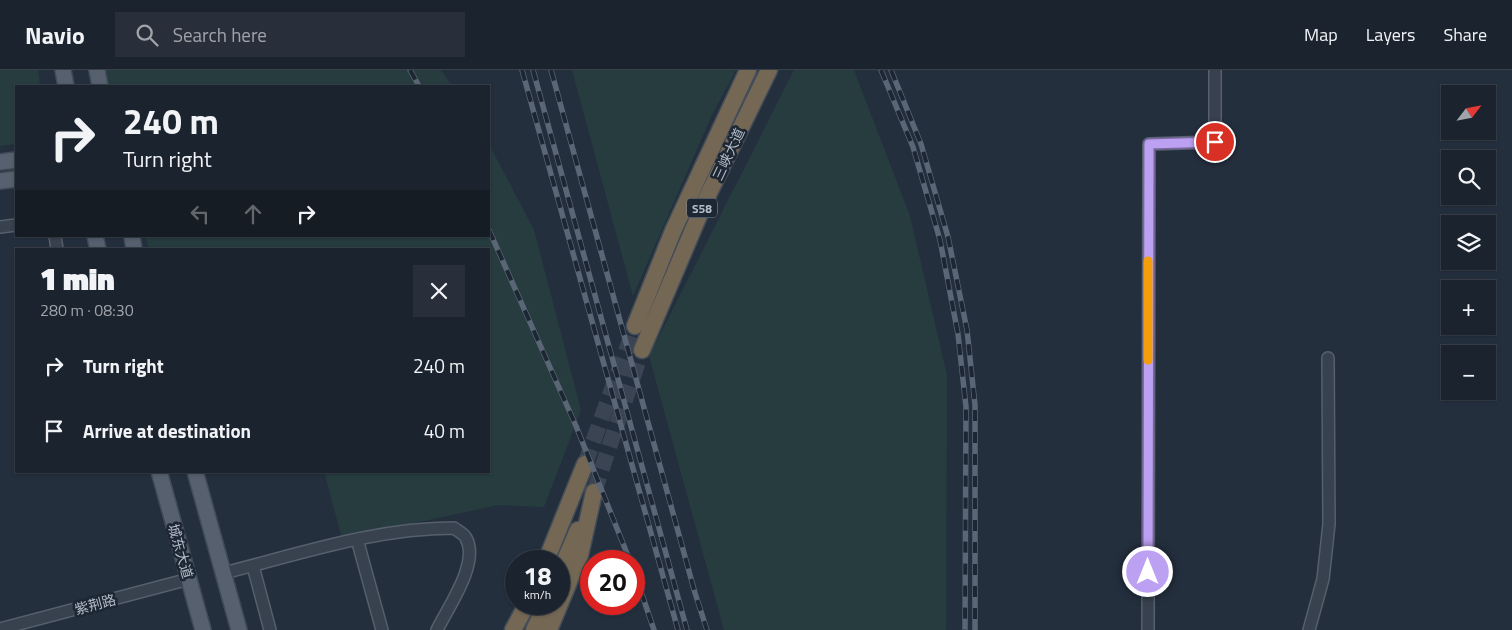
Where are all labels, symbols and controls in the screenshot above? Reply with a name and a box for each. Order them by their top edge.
search box [115,12,465,57]
text: Navio [25,17,85,53]
text: Search here [173,20,267,49]
icon: search [133,21,161,49]
text: Map [1304,21,1338,48]
text: Layers [1366,21,1415,48]
text: Share [1443,21,1487,48]
north arrow [1441,85,1496,140]
map controls [1441,85,1496,400]
text: 240 m [123,94,219,148]
icon: right [40,105,105,170]
pin [1194,121,1236,163]
street label: 三峡大道 [707,124,749,184]
icon: arrive [1201,128,1229,156]
text: Turn right [123,142,212,176]
button: search [1441,150,1496,205]
road number: S58 [687,198,717,218]
icon: left [186,200,214,228]
icon: ahead [239,200,267,228]
icon: right [292,200,320,228]
button: layers [1441,215,1496,270]
text: 1 min [40,256,115,302]
button: close [413,265,465,317]
button: + [1441,280,1496,335]
text: 280 m · 08:30 [40,298,134,322]
button: − [1441,345,1496,400]
text: Turn right [83,351,164,380]
text: 240 m [413,351,465,380]
icon: right [40,352,68,380]
text: Arrive at destination [83,416,251,445]
text: 40 m [424,416,465,445]
icon: arrive [40,417,68,445]
street label: 城东大道 [163,521,199,581]
position arrow [1121,545,1173,597]
speed limit sign: 20 [580,550,645,615]
text: 18 [523,557,552,595]
text: km/h [524,585,551,604]
street label: 紫荆路 [72,588,118,620]

